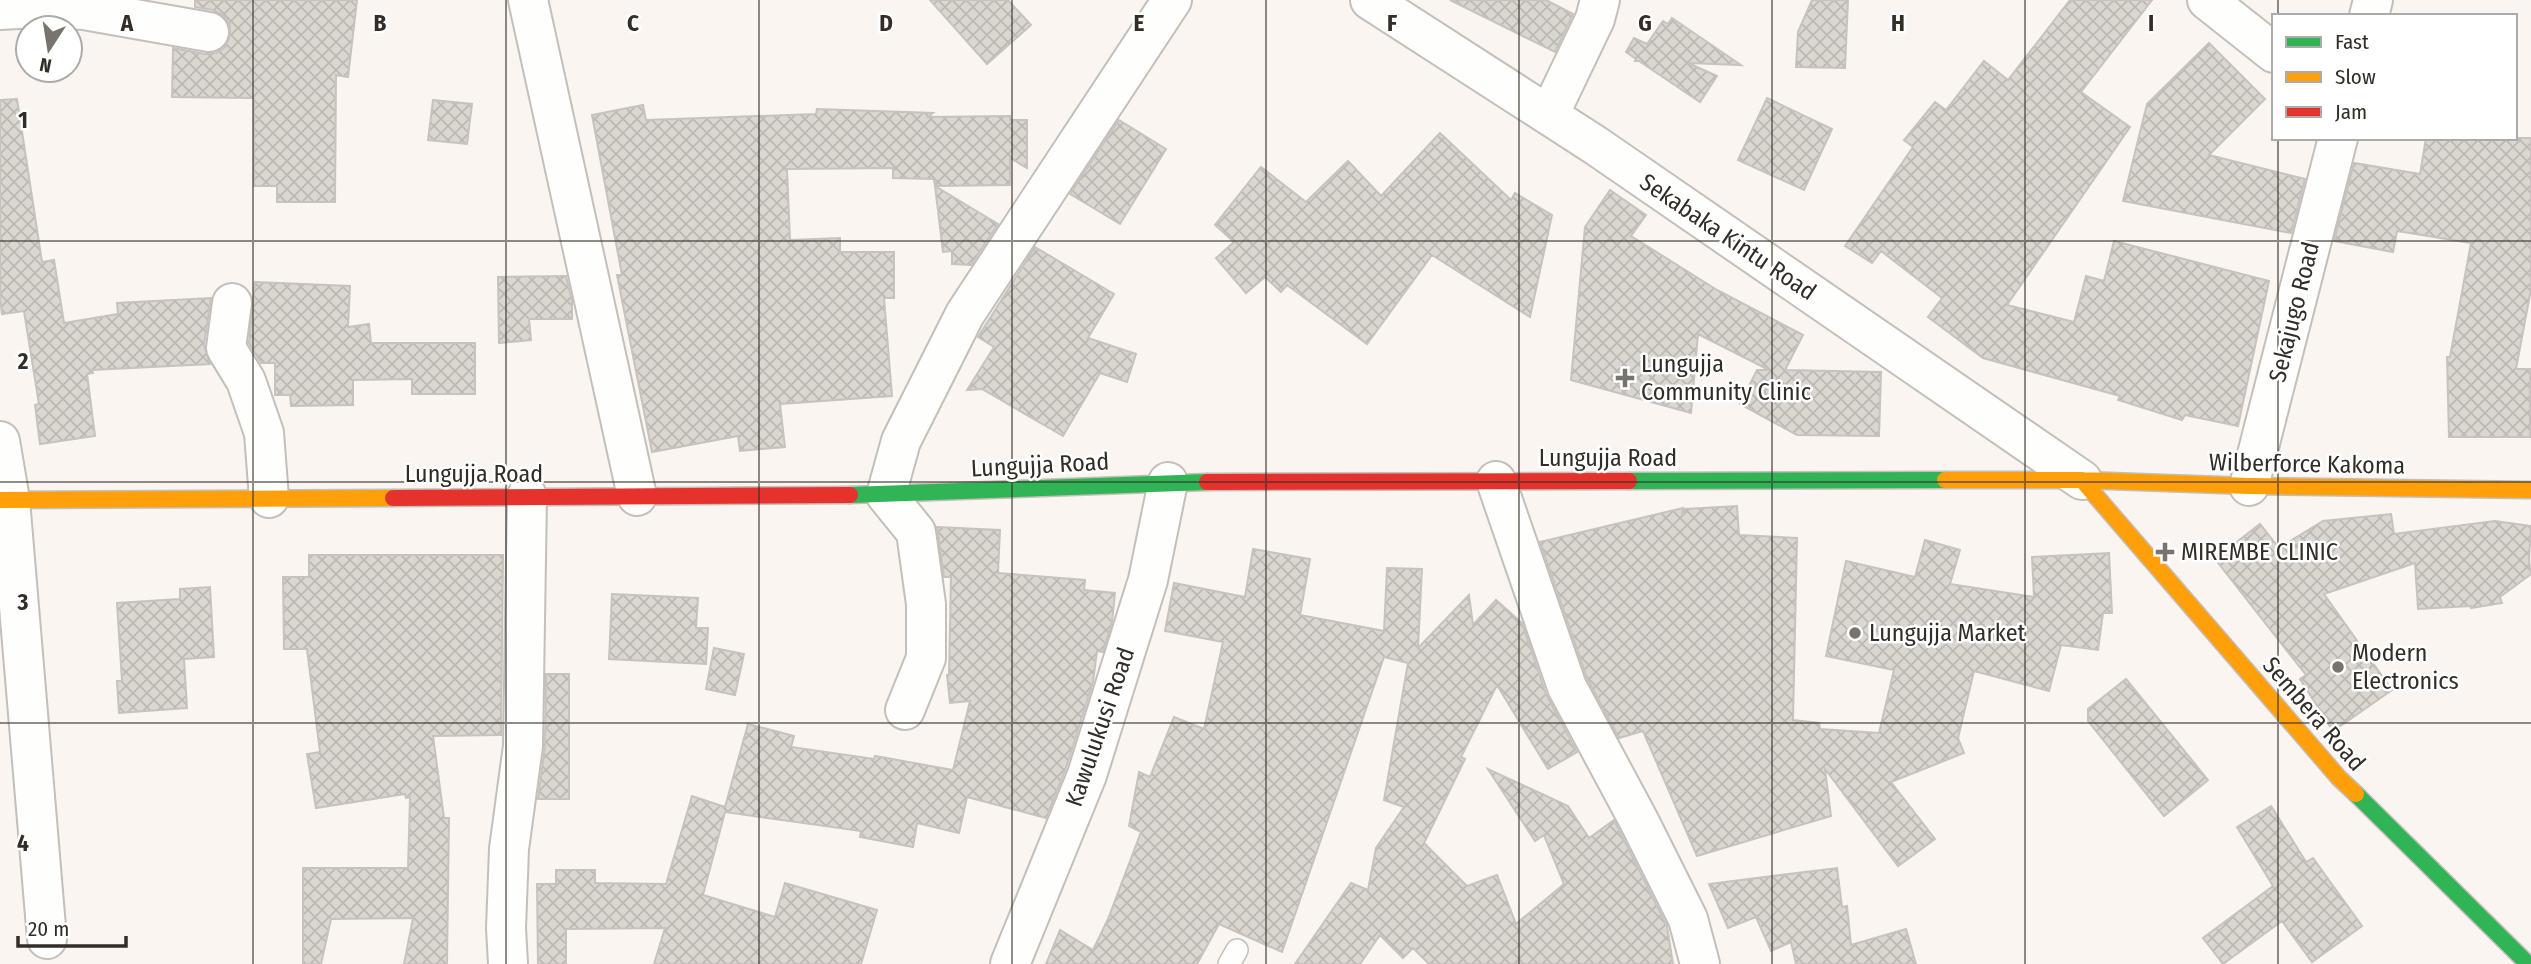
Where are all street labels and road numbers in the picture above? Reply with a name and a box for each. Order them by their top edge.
street label: Sekabaka Kintu Road [1635,168,1821,306]
street label: Sekajugo Road [2263,239,2325,385]
street label: Lungujja Road [1539,444,1677,472]
street label: Lungujja Road [970,447,1110,483]
street label: Wilberforce Kakoma [2209,448,2405,480]
street label: Lungujja Road [405,460,543,488]
street label: Kawulukusi Road [1060,644,1140,810]
street label: Sembera Road [2257,651,2371,777]

